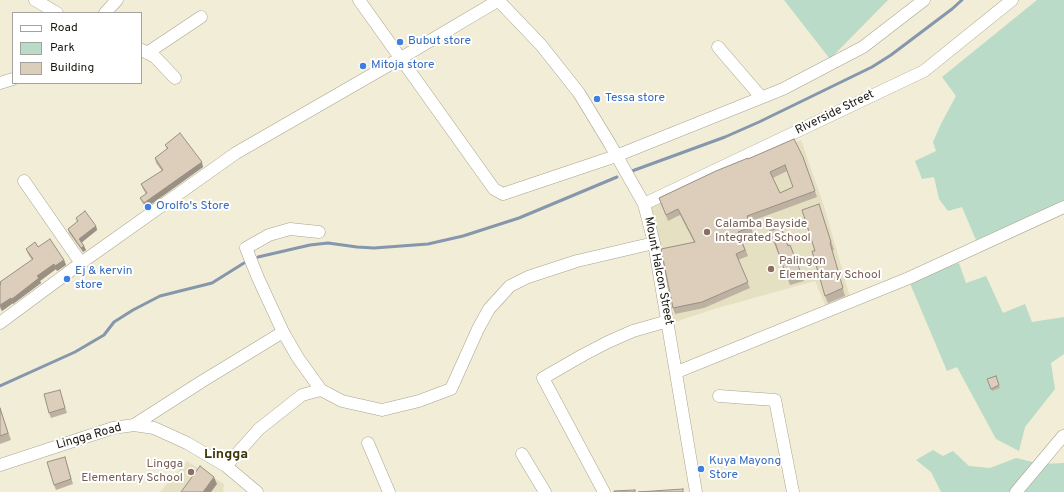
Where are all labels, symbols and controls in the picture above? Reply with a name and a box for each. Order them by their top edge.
legend [12,12,142,84]
text: Road [50,20,78,36]
place label: Bubut store [408,35,471,49]
marker: Bubut store [395,37,405,47]
text: Park [50,40,75,56]
place label: Mitoja store [371,59,434,73]
text: Building [50,60,94,76]
marker: Mitoja store [358,61,368,71]
street label: Riverside Street [793,88,877,138]
place label: Tessa store [605,92,665,106]
marker: Tessa store [592,94,602,104]
place label: Orolfo's Store [156,200,229,214]
marker: Orolfo's Store [143,202,153,212]
street label: Mount Halcon Street [640,216,676,326]
place label: Calamba Bayside Integrated School [715,218,811,246]
marker: Calamba Bayside Integrated School [702,227,712,237]
place label: Palingon Elementary School [779,255,881,283]
marker: Palingon Elementary School [766,264,776,274]
place label: Ej & kervin store [75,265,133,293]
marker: Ej & kervin store [62,274,72,284]
street label: Lingga Road [55,421,123,453]
district label: Lingga [204,447,248,463]
place label: Kuya Mayong Store [709,455,781,483]
place label: Lingga Elementary School [81,458,183,486]
marker: Kuya Mayong Store [696,464,706,474]
marker: Lingga Elementary School [186,467,196,477]

